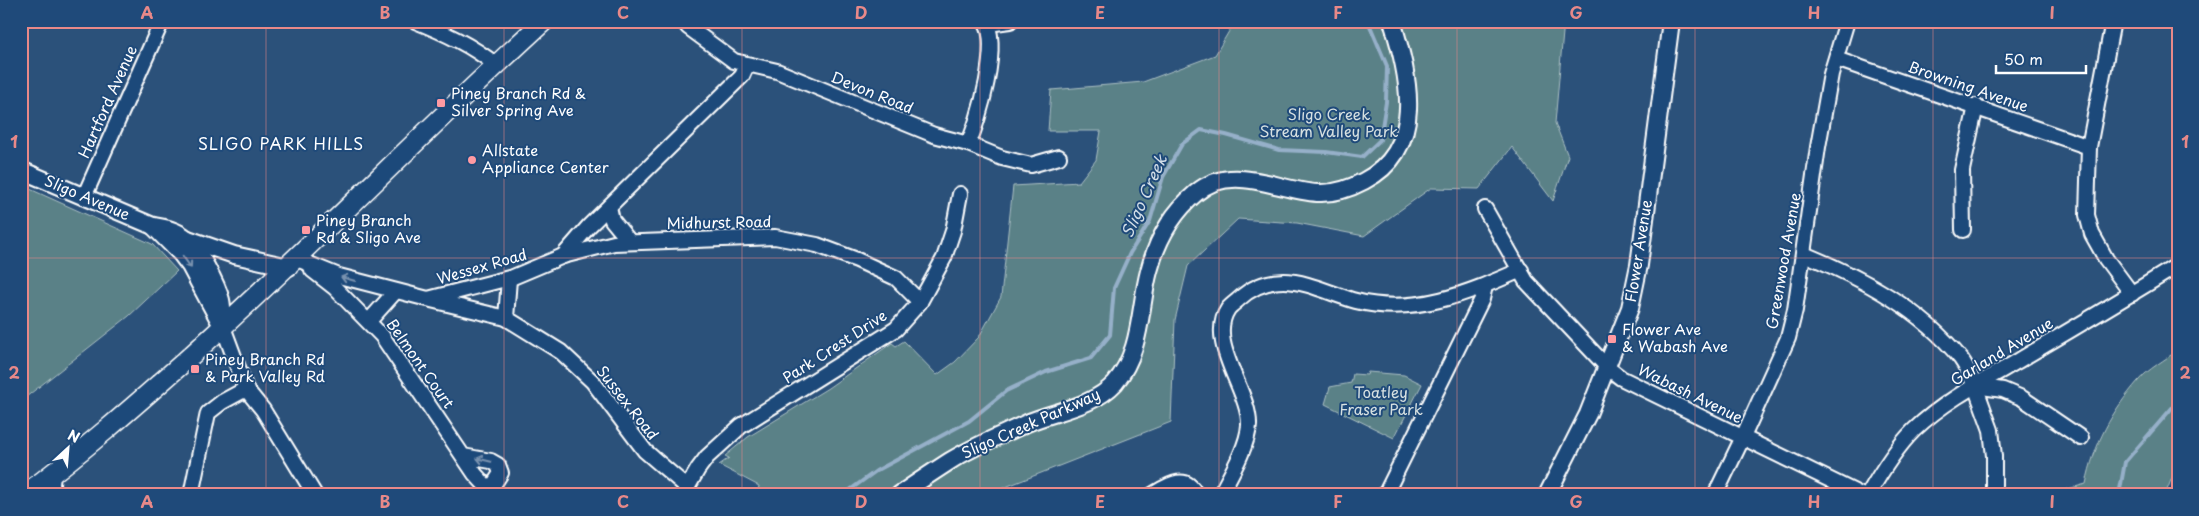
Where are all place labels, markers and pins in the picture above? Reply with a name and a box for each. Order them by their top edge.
place label: Piney Branch Rd & Silver Spring Ave [451,81,586,121]
marker: Piney Branch Rd & Silver Spring Ave [435,97,447,109]
place label: Allstate Appliance Center [482,138,609,178]
marker: Allstate Appliance Center [466,154,478,166]
place label: Piney Branch Rd & Sligo Ave [316,208,421,248]
marker: Piney Branch Rd & Sligo Ave [300,224,312,236]
place label: Flower Ave & Wabash Ave [1622,317,1728,357]
marker: Flower Ave & Wabash Ave [1606,333,1618,345]
place label: Piney Branch Rd & Park Valley Rd [205,347,325,387]
marker: Piney Branch Rd & Park Valley Rd [189,363,201,375]

